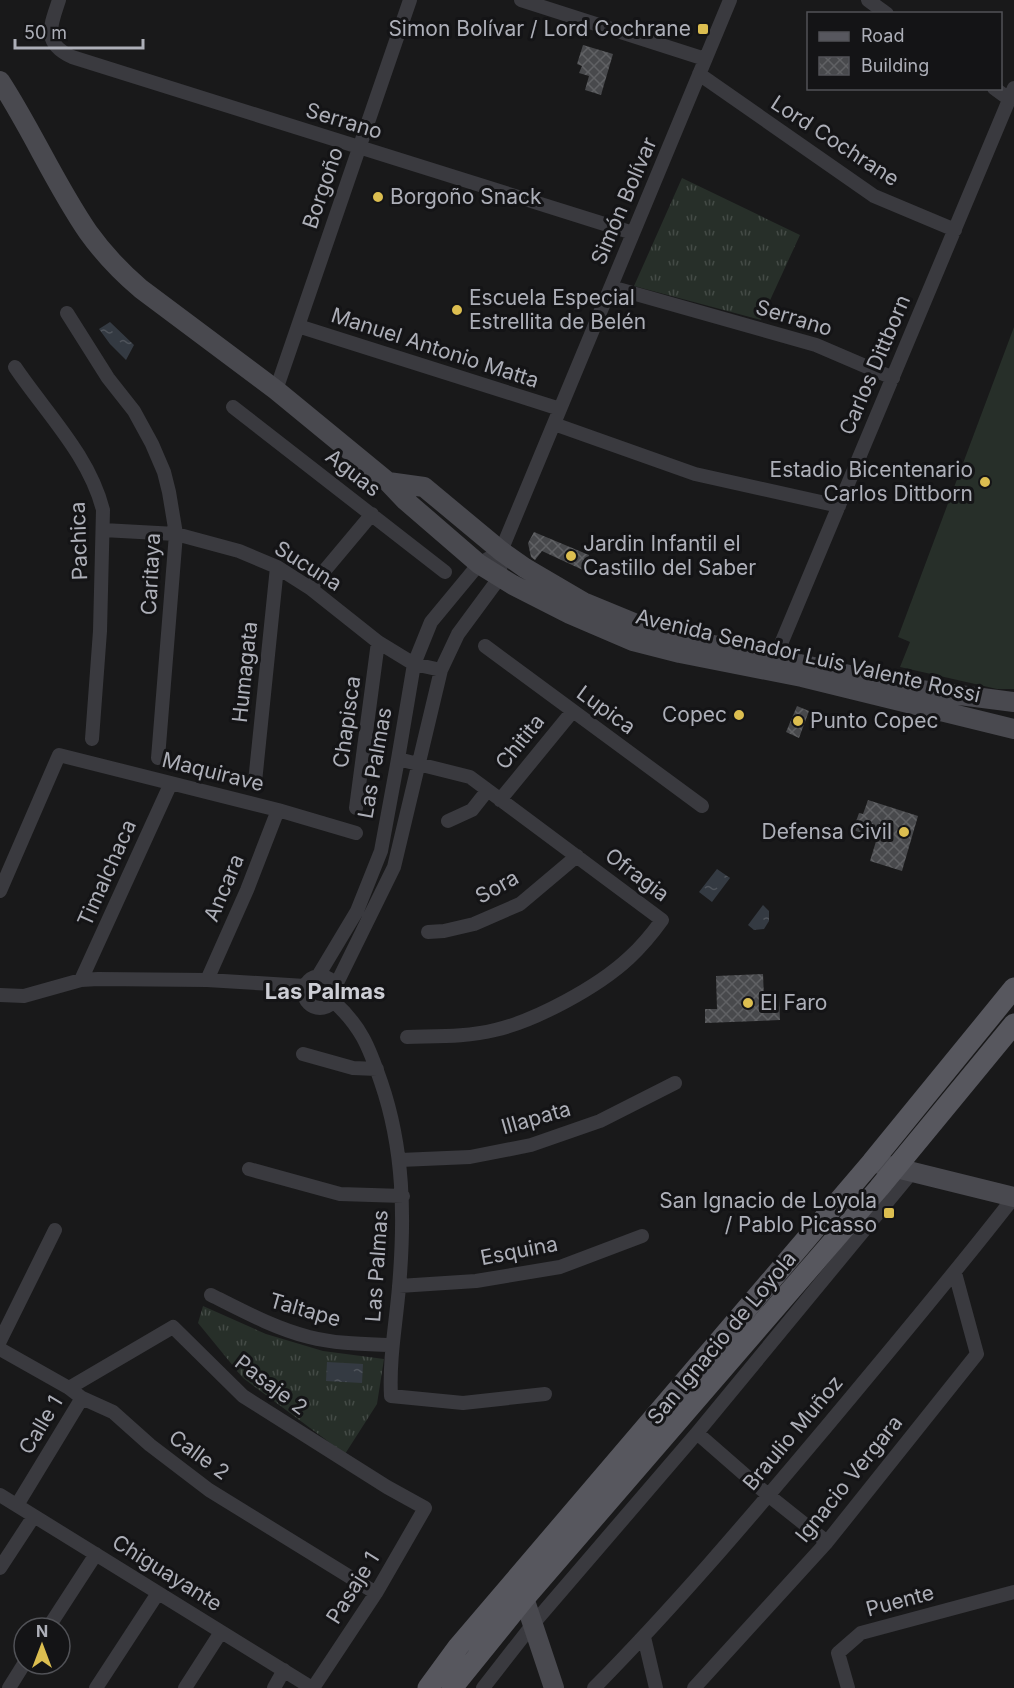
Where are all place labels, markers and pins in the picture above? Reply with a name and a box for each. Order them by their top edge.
place label: Simon Bolívar / Lord Cochrane [388,16,691,41]
marker: Simon Bolívar / Lord Cochrane [696,22,710,36]
place label: Borgoño Snack [390,184,542,209]
marker: Borgoño Snack [371,190,385,204]
place label: Escuela Especial Estrellita de Belén [469,285,646,334]
marker: Escuela Especial Estrellita de Belén [450,303,464,317]
place label: Estadio Bicentenario Carlos Dittborn [770,457,973,506]
marker: Estadio Bicentenario Carlos Dittborn [978,475,992,489]
place label: Jardin Infantil el Castillo del Saber [583,531,756,580]
marker: Jardin Infantil el Castillo del Saber [564,549,578,563]
place label: Copec [662,702,727,727]
marker: Copec [732,708,746,722]
place label: Punto Copec [810,708,938,733]
marker: Punto Copec [791,714,805,728]
place label: Defensa Civil [762,819,892,844]
marker: Defensa Civil [897,825,911,839]
place label: El Faro [760,990,827,1015]
marker: El Faro [741,996,755,1010]
place label: San Ignacio de Loyola / Pablo Picasso [659,1188,877,1237]
marker: San Ignacio de Loyola / Pablo Picasso [882,1206,896,1220]

